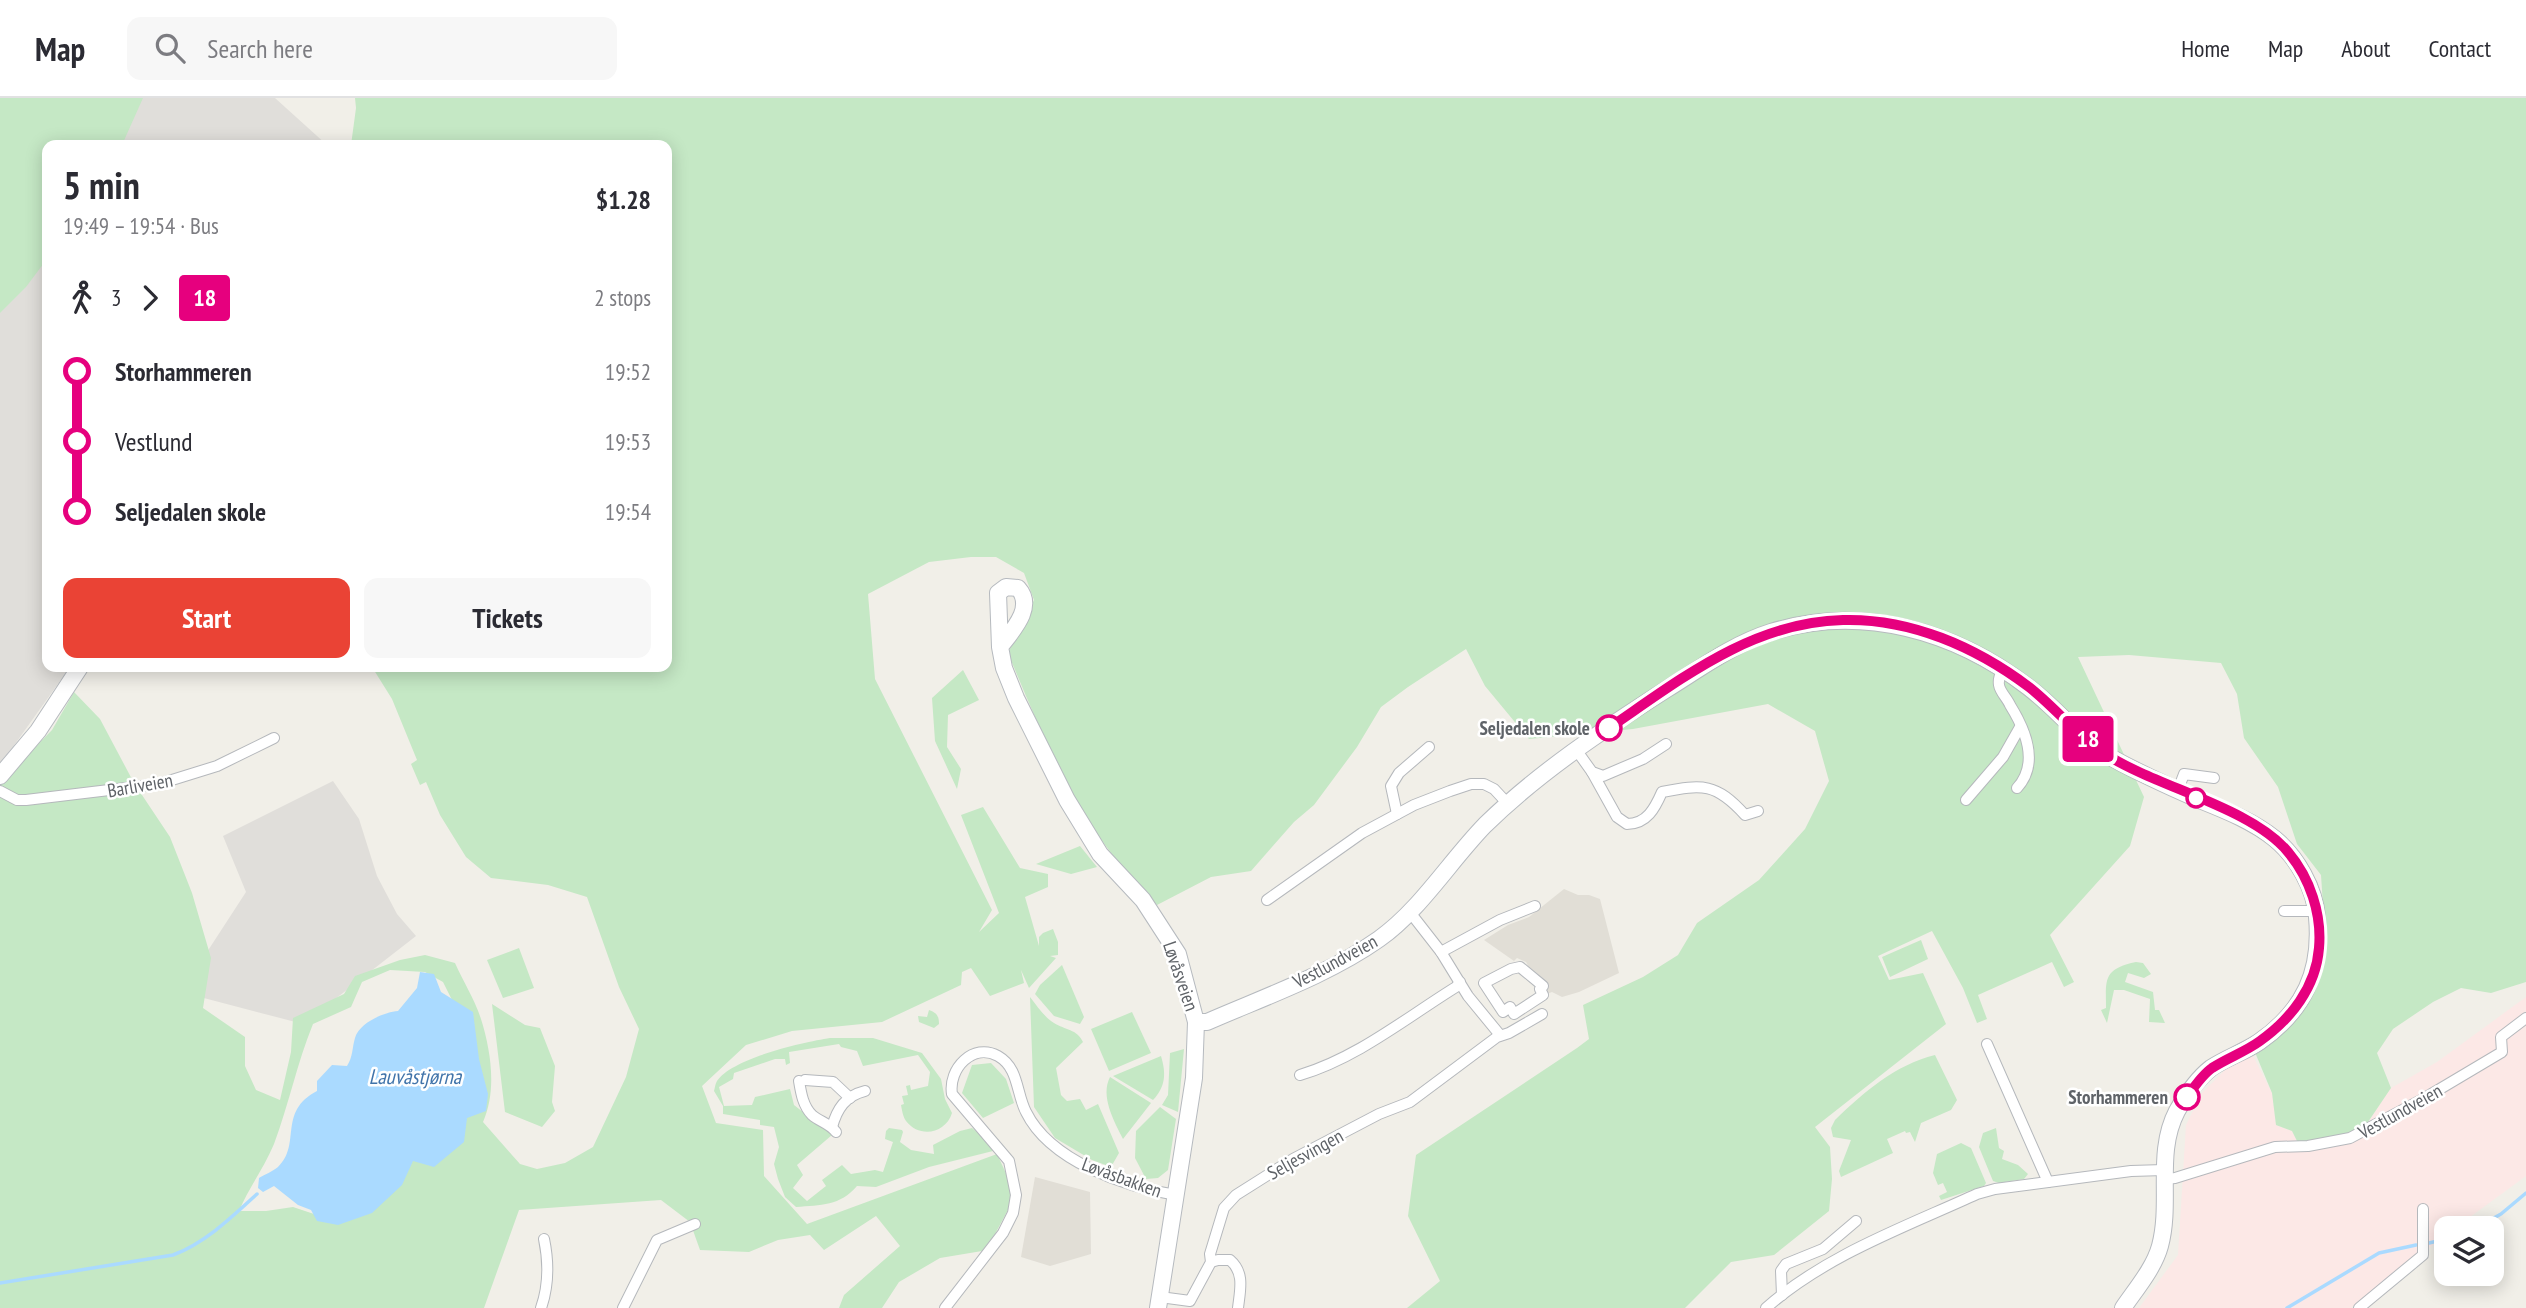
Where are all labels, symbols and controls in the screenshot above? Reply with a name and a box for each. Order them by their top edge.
search box [127,17,617,80]
text: Map [35,27,85,70]
icon: search [151,29,189,67]
text: Search here [207,32,313,65]
text: Home [2181,33,2230,64]
text: Map [2268,33,2303,64]
text: About [2341,33,2390,64]
text: Contact [2428,33,2491,64]
text: 5 min [63,160,140,209]
text: $1.28 [596,183,651,216]
text: 19:49 – 19:54 · Bus [63,211,219,240]
icon: walk [63,279,101,317]
icon: forward [131,279,169,317]
text: 18 [193,282,216,313]
text: 3 [111,283,121,312]
text: 2 stops [594,283,651,312]
text: Storhammeren [115,355,252,388]
text: 19:52 [605,357,651,386]
text: Vestlund [115,425,192,458]
text: 19:53 [605,427,651,456]
text: Seljedalen skole [115,495,266,528]
text: 19:54 [605,497,651,526]
button: Start [63,578,350,658]
button: Tickets [364,578,651,658]
marker: Seljedalen skole [1596,715,1622,741]
place label: Seljedalen skole [1480,716,1590,740]
line badge: 18 [2056,716,2120,762]
text: 18 [2077,723,2099,754]
street label: Barliveien [105,767,175,803]
unlabelled marker [2186,788,2206,808]
street label: Vestlundveien [1288,929,1381,994]
street label: Løvåsveien [1158,938,1204,1014]
water label: Lauvåstjørna [369,1063,463,1090]
street label: Vestlundveien [2353,1078,2446,1144]
marker: Storhammeren [2174,1084,2200,1110]
place label: Storhammeren [2068,1085,2168,1109]
street label: Seljesvingen [1263,1123,1347,1185]
street label: Løvåsbakken [1079,1152,1165,1202]
map controls [2434,1216,2504,1286]
button: layers [2434,1216,2504,1286]

